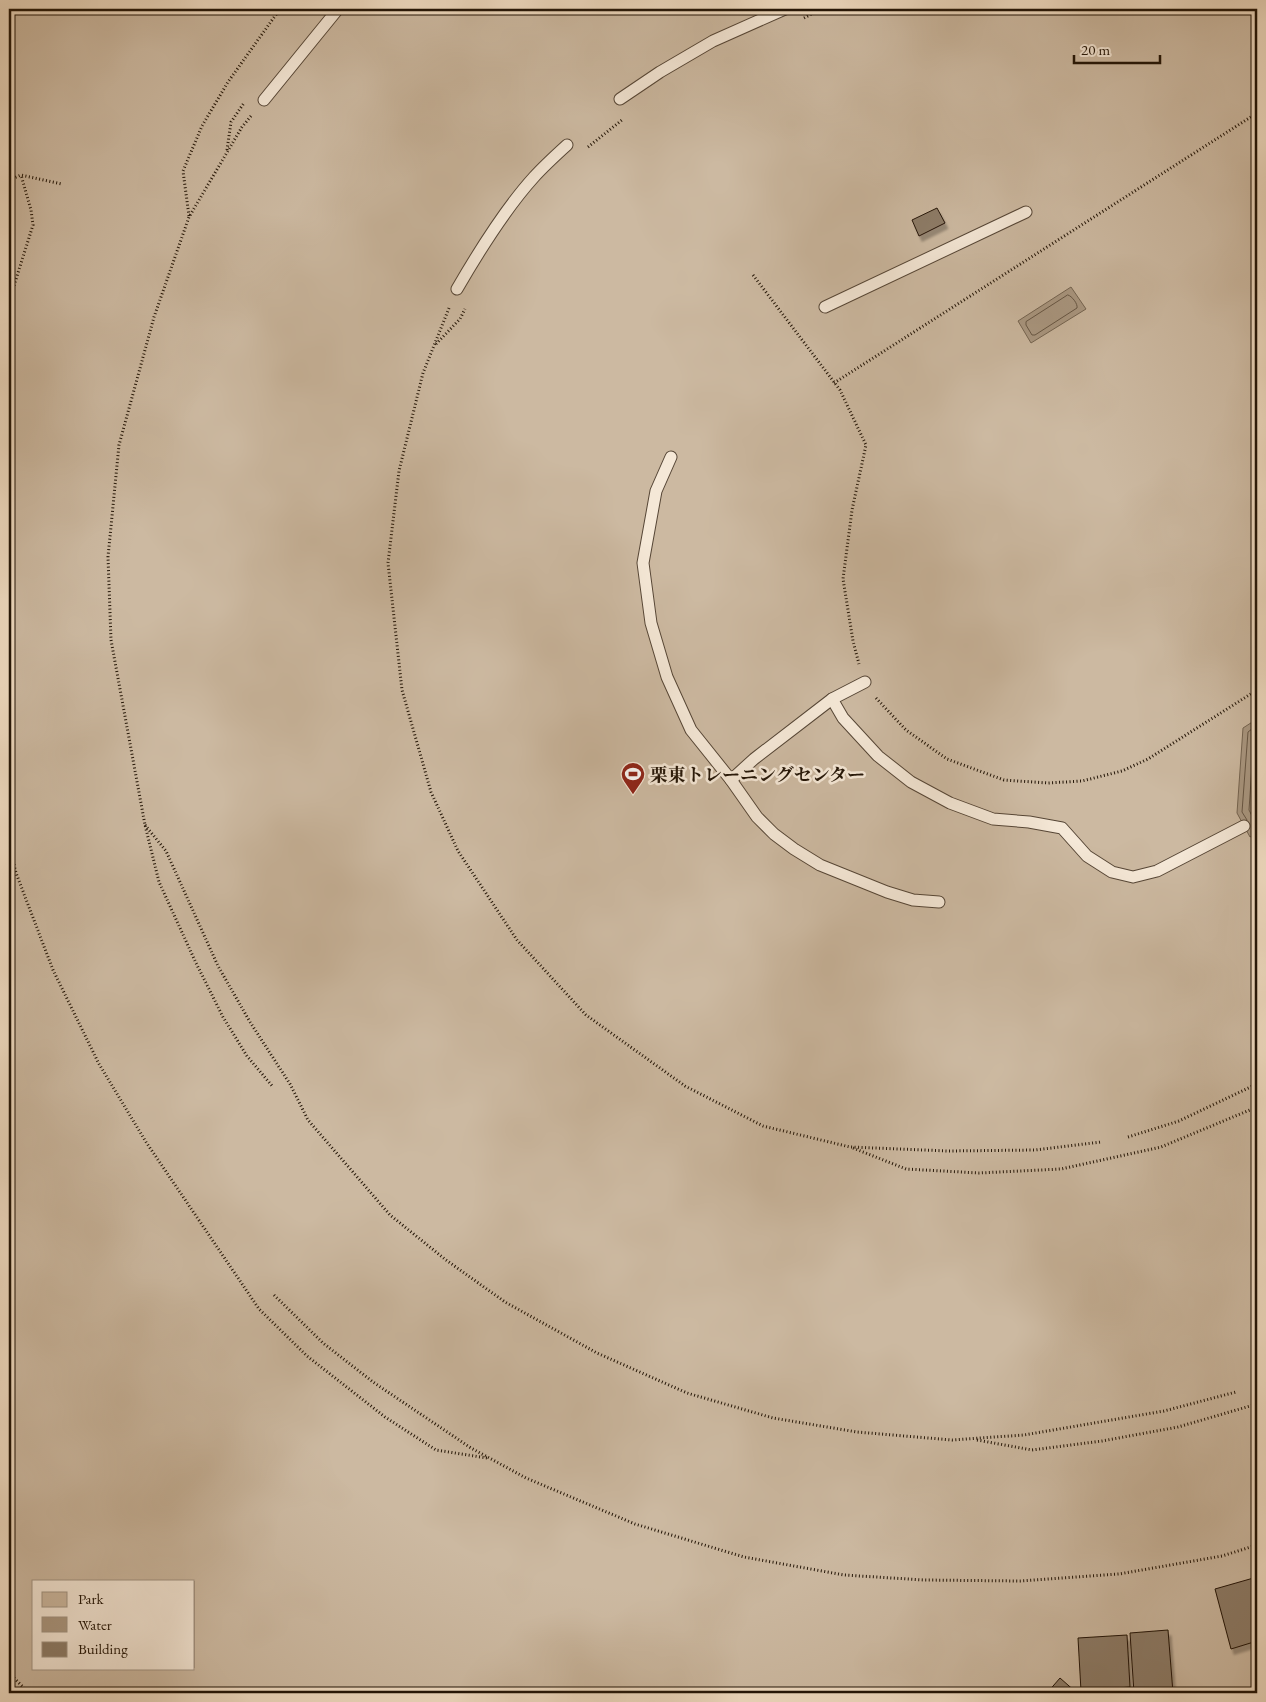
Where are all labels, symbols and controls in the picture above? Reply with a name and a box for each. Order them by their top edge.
scale bar [1074,32,1160,64]
text: 20 m [1081,40,1110,59]
sports icon: 栗東トレーニングセンター [620,761,646,795]
place label: 栗東トレーニングセンター [650,763,865,786]
legend [32,1580,195,1670]
text: Park [78,1589,105,1608]
text: Water [78,1615,112,1634]
text: Building [78,1639,128,1658]

